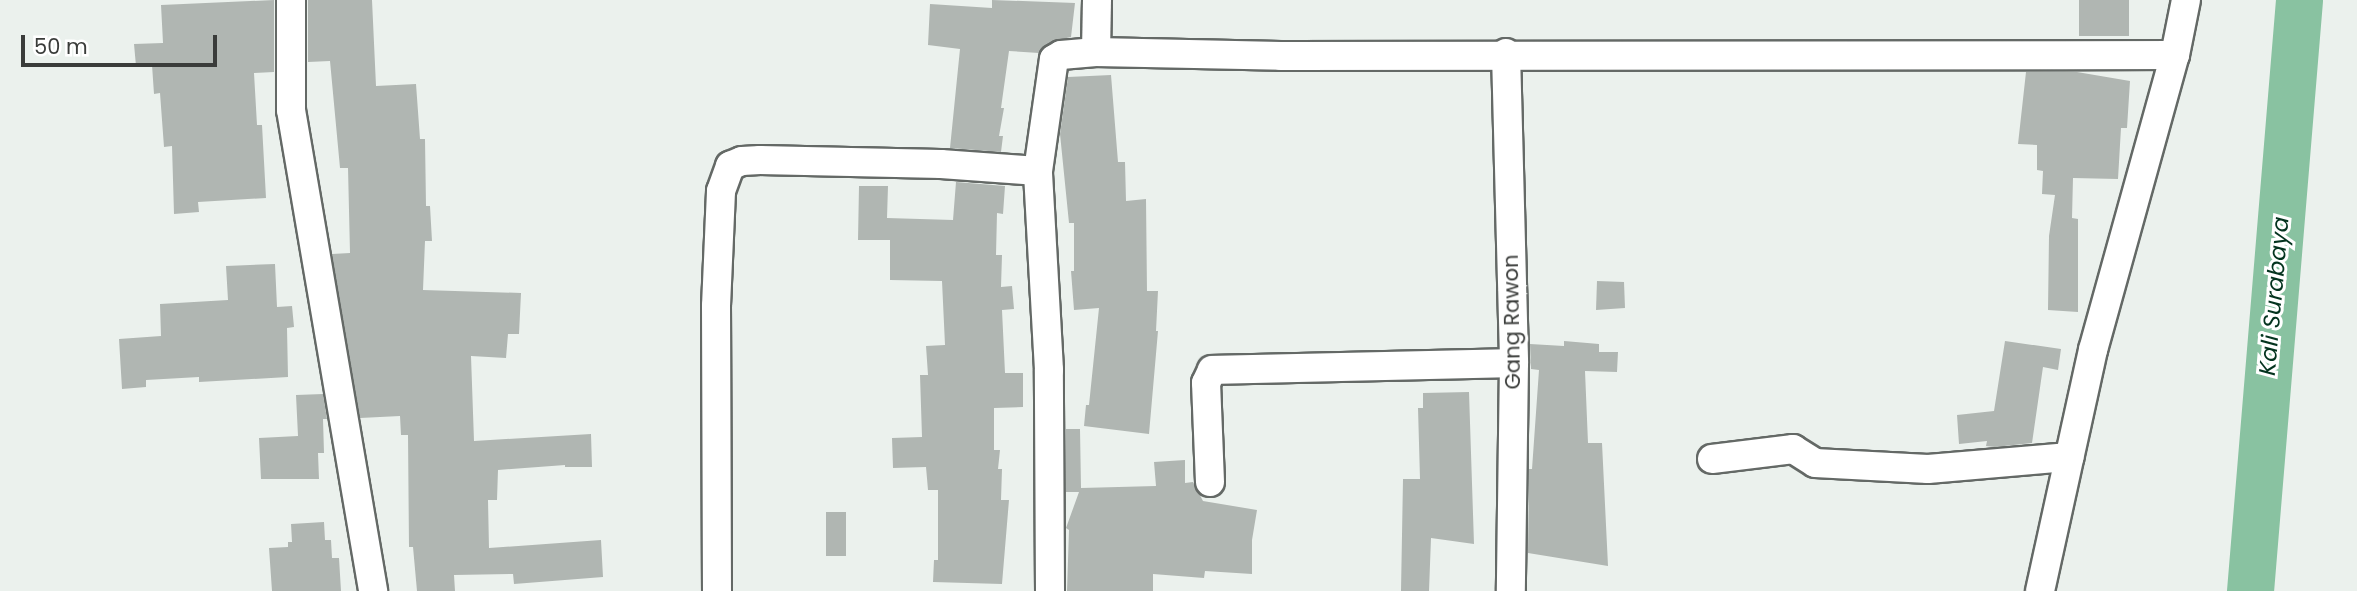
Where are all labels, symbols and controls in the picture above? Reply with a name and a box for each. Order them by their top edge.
scale bar [24,21,220,65]
text: 50 m [34,32,88,61]
water label: Kali Surabaya [2253,215,2295,377]
street label: Gang Rawon [1498,254,1526,390]

